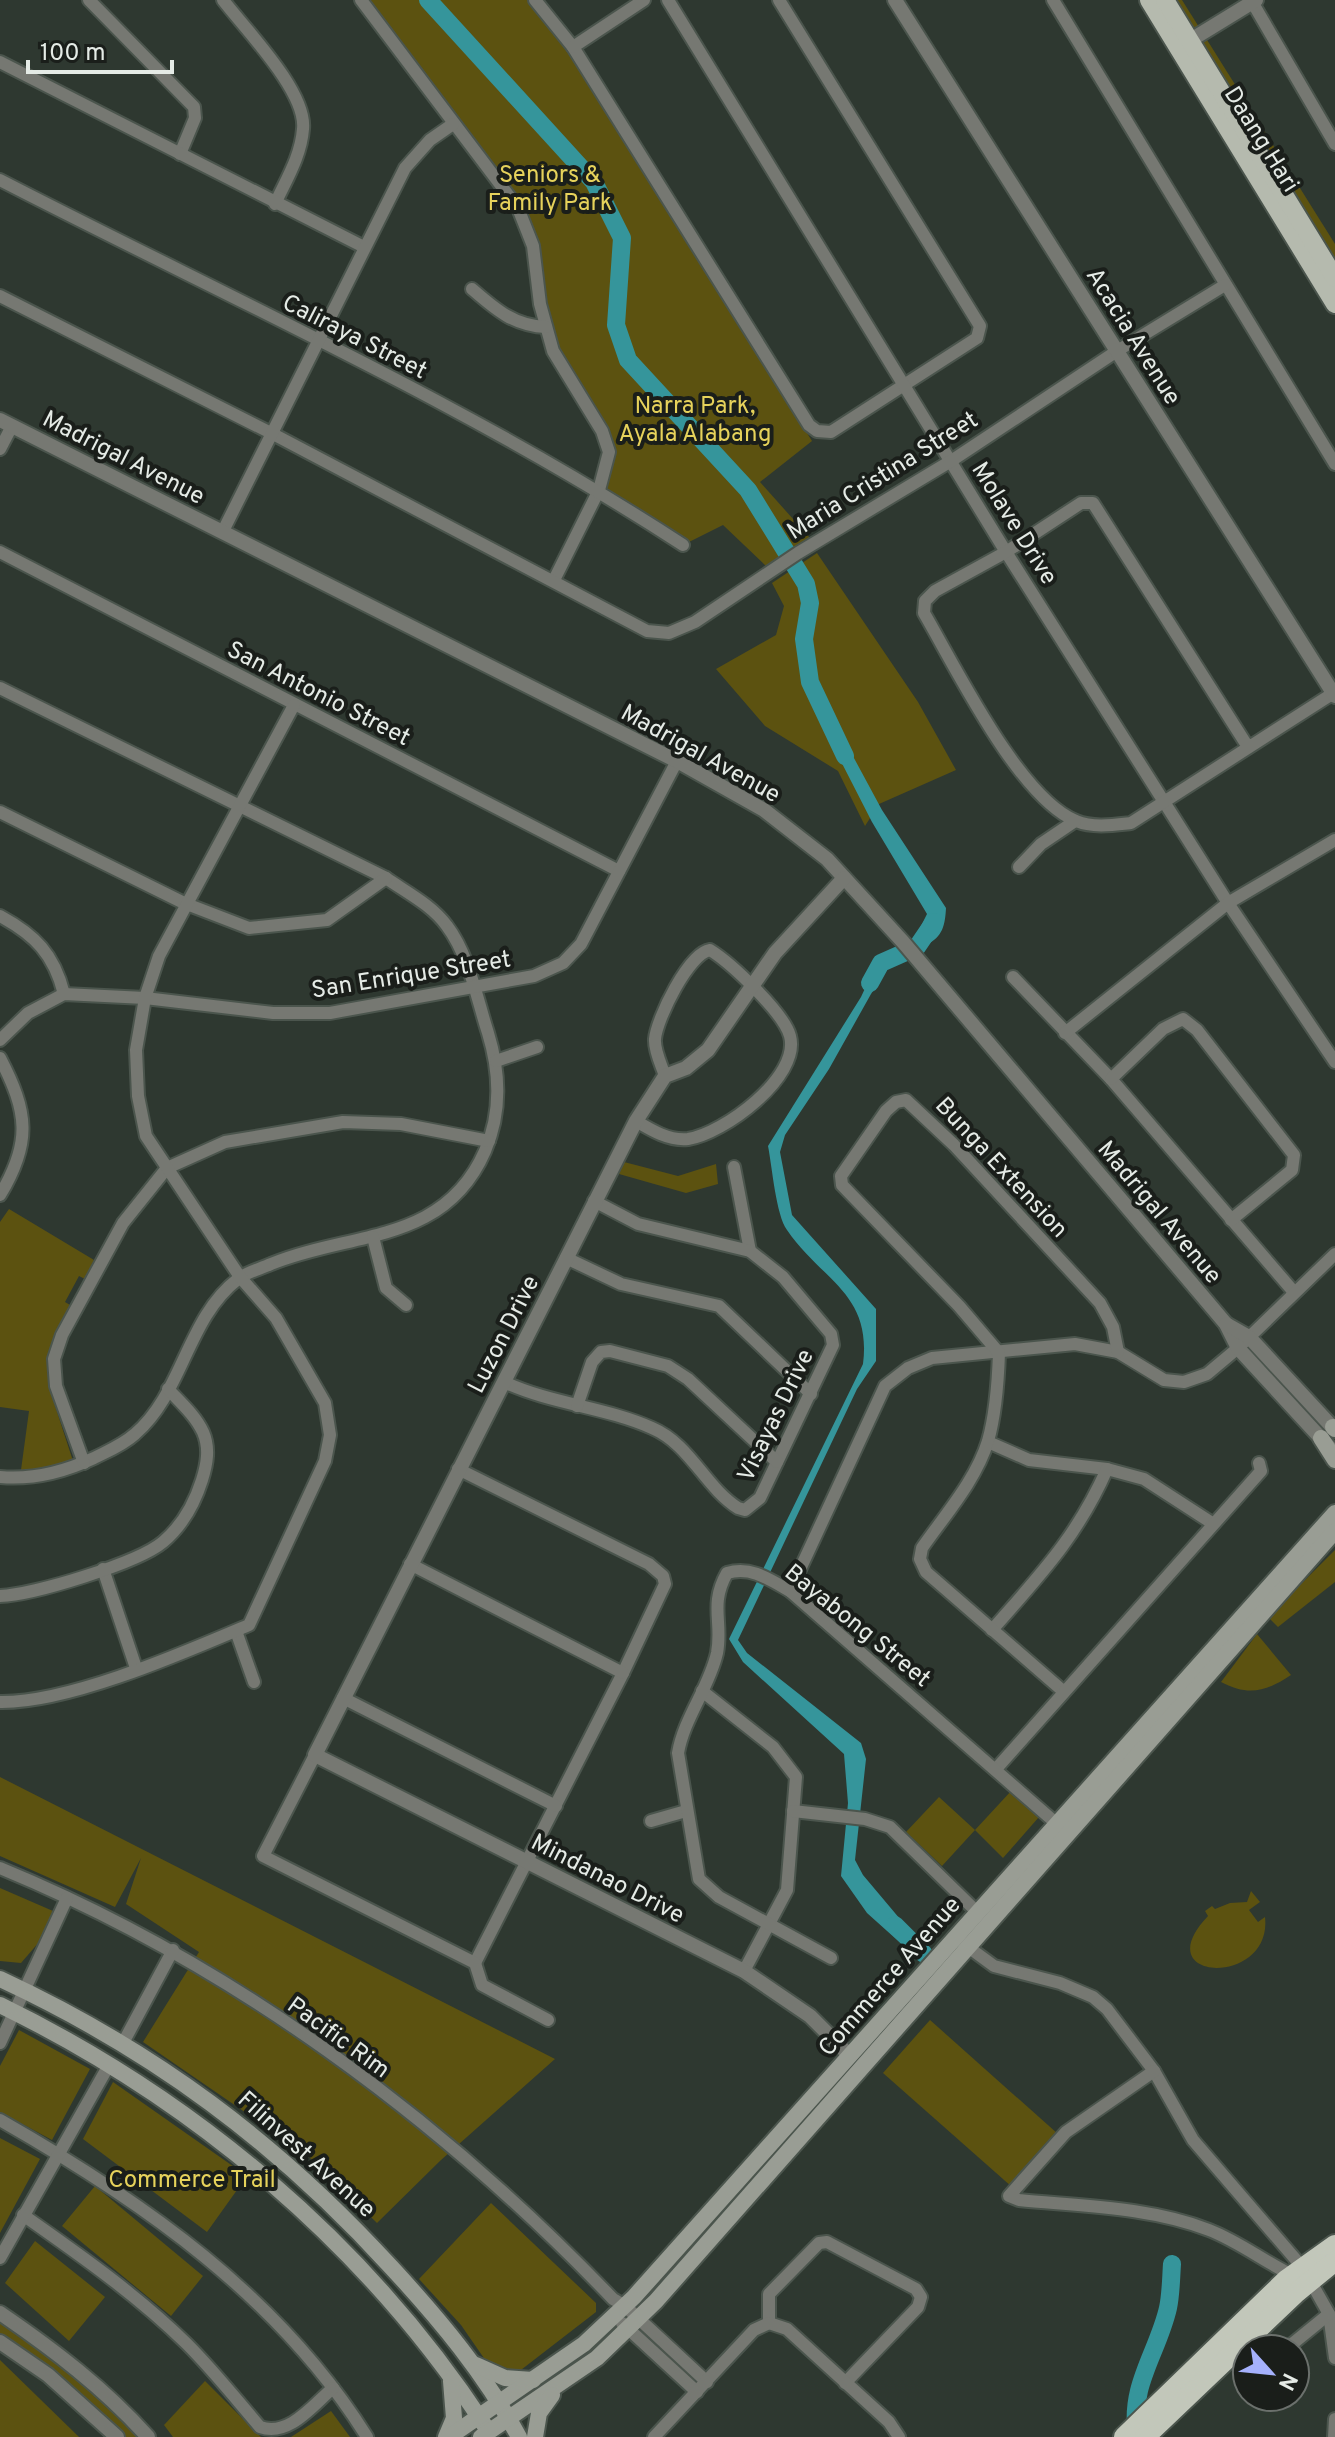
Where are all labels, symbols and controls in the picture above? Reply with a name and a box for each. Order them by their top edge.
scale bar [28,24,172,74]
text: 100 m [40,39,106,69]
street label: Daang Hari [1216,82,1305,198]
park label: Seniors & Family Park [487,161,613,219]
street label: Acacia Avenue [1078,263,1186,411]
street label: Caliraya Street [277,288,432,387]
park label: Narra Park, Ayala Alabang [619,392,771,450]
street label: Madrigal Avenue [37,405,209,513]
street label: Maria Cristina Street [782,406,984,548]
street label: Molave Drive [964,457,1063,591]
street label: San Antonio Street [221,636,415,754]
street label: Madrigal Avenue [615,699,785,811]
street label: San Enrique Street [310,945,513,1007]
street label: Bunga Extension [928,1092,1073,1245]
street label: Madrigal Avenue [1090,1136,1227,1291]
street label: Luzon Drive [462,1271,547,1399]
street label: Visayas Drive [732,1345,822,1487]
street label: Bayabong Street [778,1558,936,1695]
street label: Mindanao Drive [525,1828,689,1931]
street label: Commerce Avenue [813,1891,968,2063]
street label: Pacific Rim [281,1991,395,2086]
street label: Filinvest Avenue [230,2086,381,2225]
park label: Commerce Trail [108,2166,276,2196]
north arrow [1231,2333,1311,2413]
text: N [1271,2368,1302,2394]

